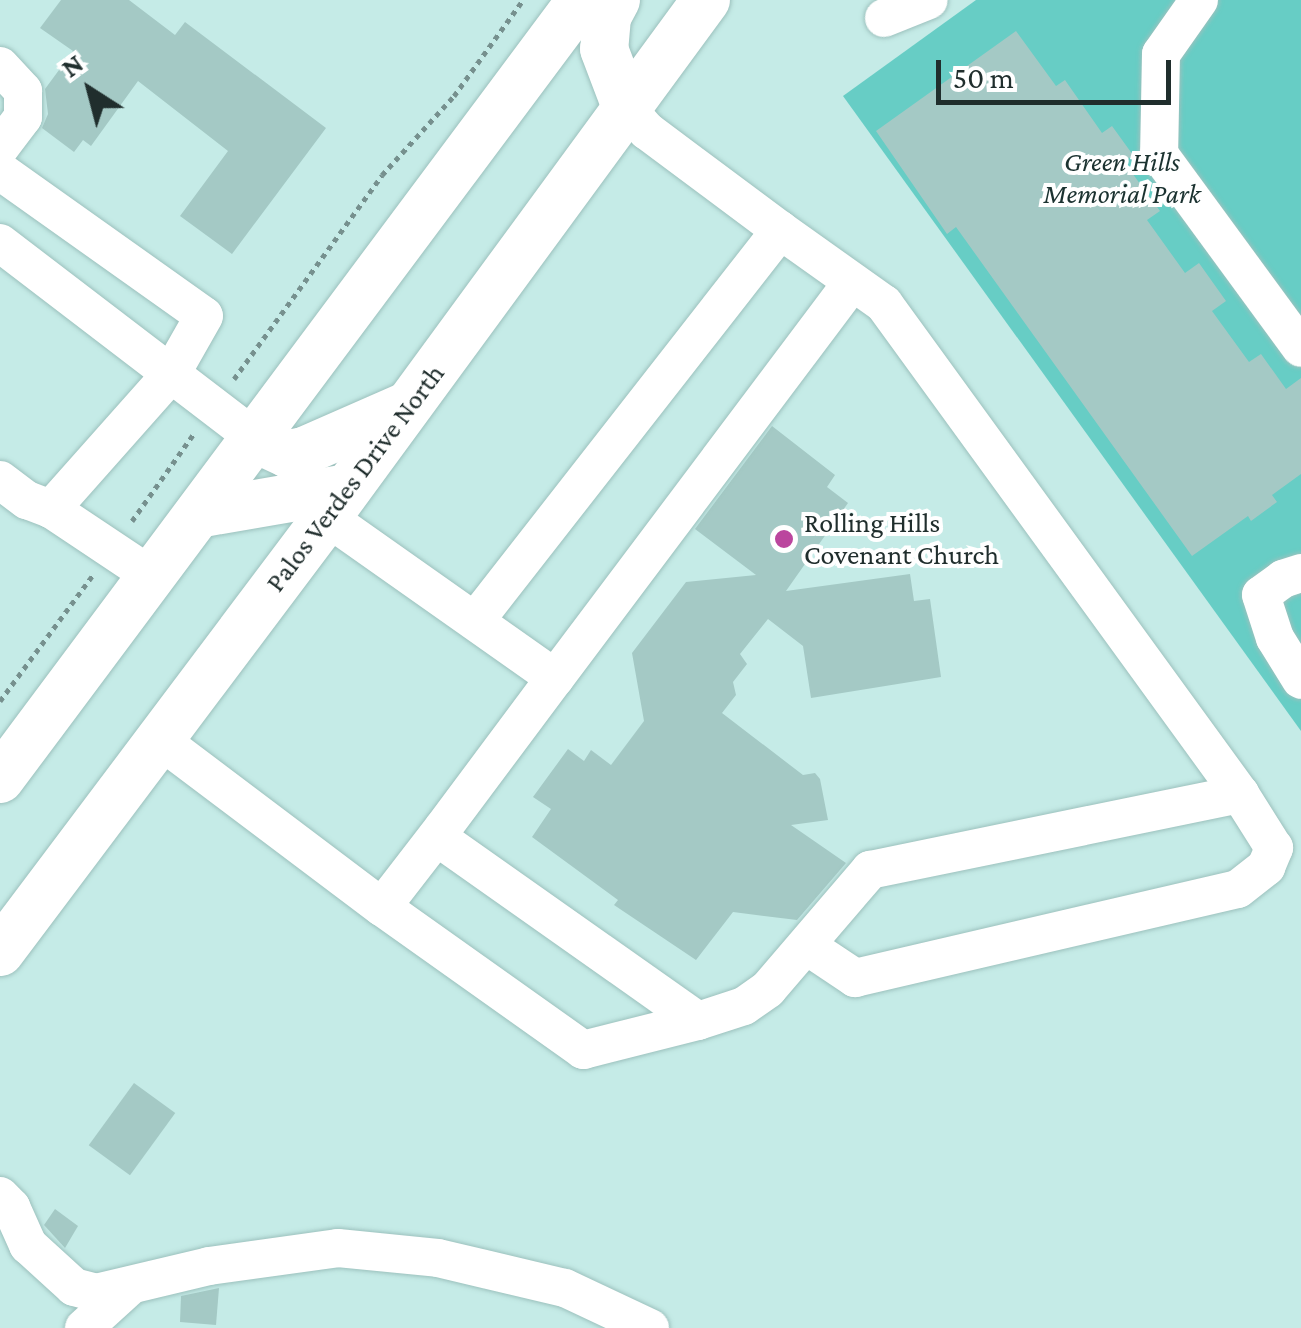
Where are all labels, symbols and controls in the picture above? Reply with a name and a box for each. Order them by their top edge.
north arrow [40,40,140,140]
scale bar [941,40,1176,102]
text: N [55,47,89,83]
text: 50 m [953,61,1014,94]
park label: Green Hills Memorial Park [1043,145,1201,211]
street label: Palos Verdes Drive North [258,358,452,598]
place label: Rolling Hills Covenant Church [804,506,999,572]
marker: Rolling Hills Covenant Church [773,528,795,550]

